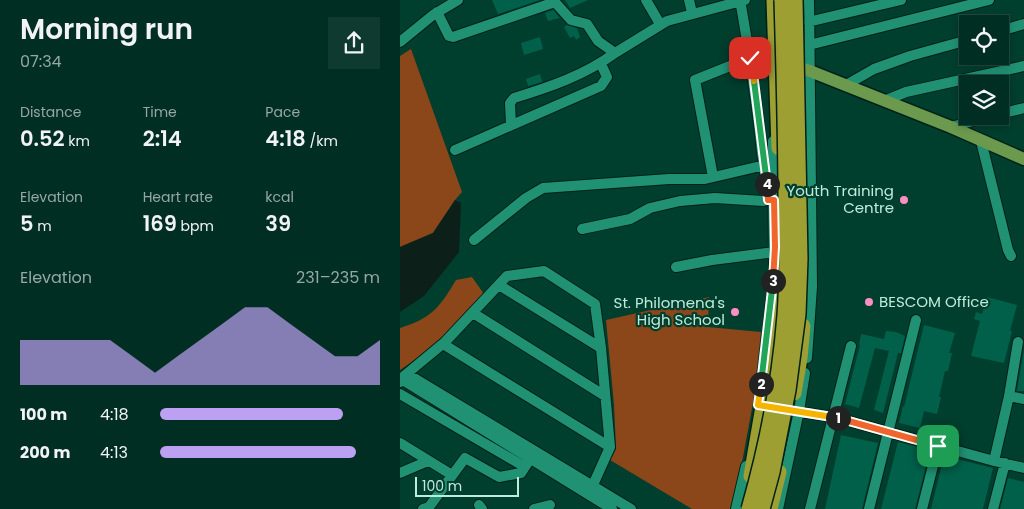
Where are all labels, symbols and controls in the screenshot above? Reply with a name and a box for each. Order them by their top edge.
text: Morning run [20,10,193,49]
map controls [959,15,1009,125]
button: locate [959,15,1009,65]
button: share [328,17,380,69]
pin [729,37,771,79]
icon: check [736,44,764,72]
text: 07:34 [20,50,62,73]
button: layers [959,75,1009,125]
text: Distance [20,102,81,122]
text: Time [143,102,177,122]
text: Pace [265,102,300,122]
text: 0.52 [20,124,65,153]
text: 2:14 [143,124,182,153]
text: 4:18 [265,124,306,153]
text: km [65,131,90,151]
text: /km [306,131,338,151]
pin: 4 [754,172,780,196]
text: 4 [763,174,772,194]
place label: Youth Training Centre [786,180,894,218]
text: Elevation [20,187,83,207]
text: Heart rate [143,187,213,207]
text: kcal [265,187,294,207]
marker: Youth Training Centre [898,194,910,206]
text: 5 [20,209,34,238]
text: 169 [143,209,177,238]
text: 39 [265,209,291,238]
text: m [34,216,52,236]
text: bpm [177,216,214,236]
text: Elevation [20,266,92,289]
text: 231–235 m [296,266,380,289]
pin: 3 [760,268,786,294]
text: 3 [769,271,778,291]
place label: BESCOM Office [879,291,989,312]
place label: St. Philomena's High School [614,292,725,330]
marker: BESCOM Office [863,296,875,308]
marker: St. Philomena's High School [729,306,741,318]
pin: 2 [748,372,774,396]
text: 2 [758,374,766,394]
text: 100 m [20,403,67,426]
text: 4:18 [100,403,129,426]
pin: 1 [826,406,850,430]
text: 1 [836,408,841,428]
pin [917,425,959,467]
icon: arrive [924,432,952,460]
text: 200 m [20,441,70,464]
text: 4:13 [100,441,128,464]
scale bar [415,474,519,497]
text: 100 m [422,476,462,496]

